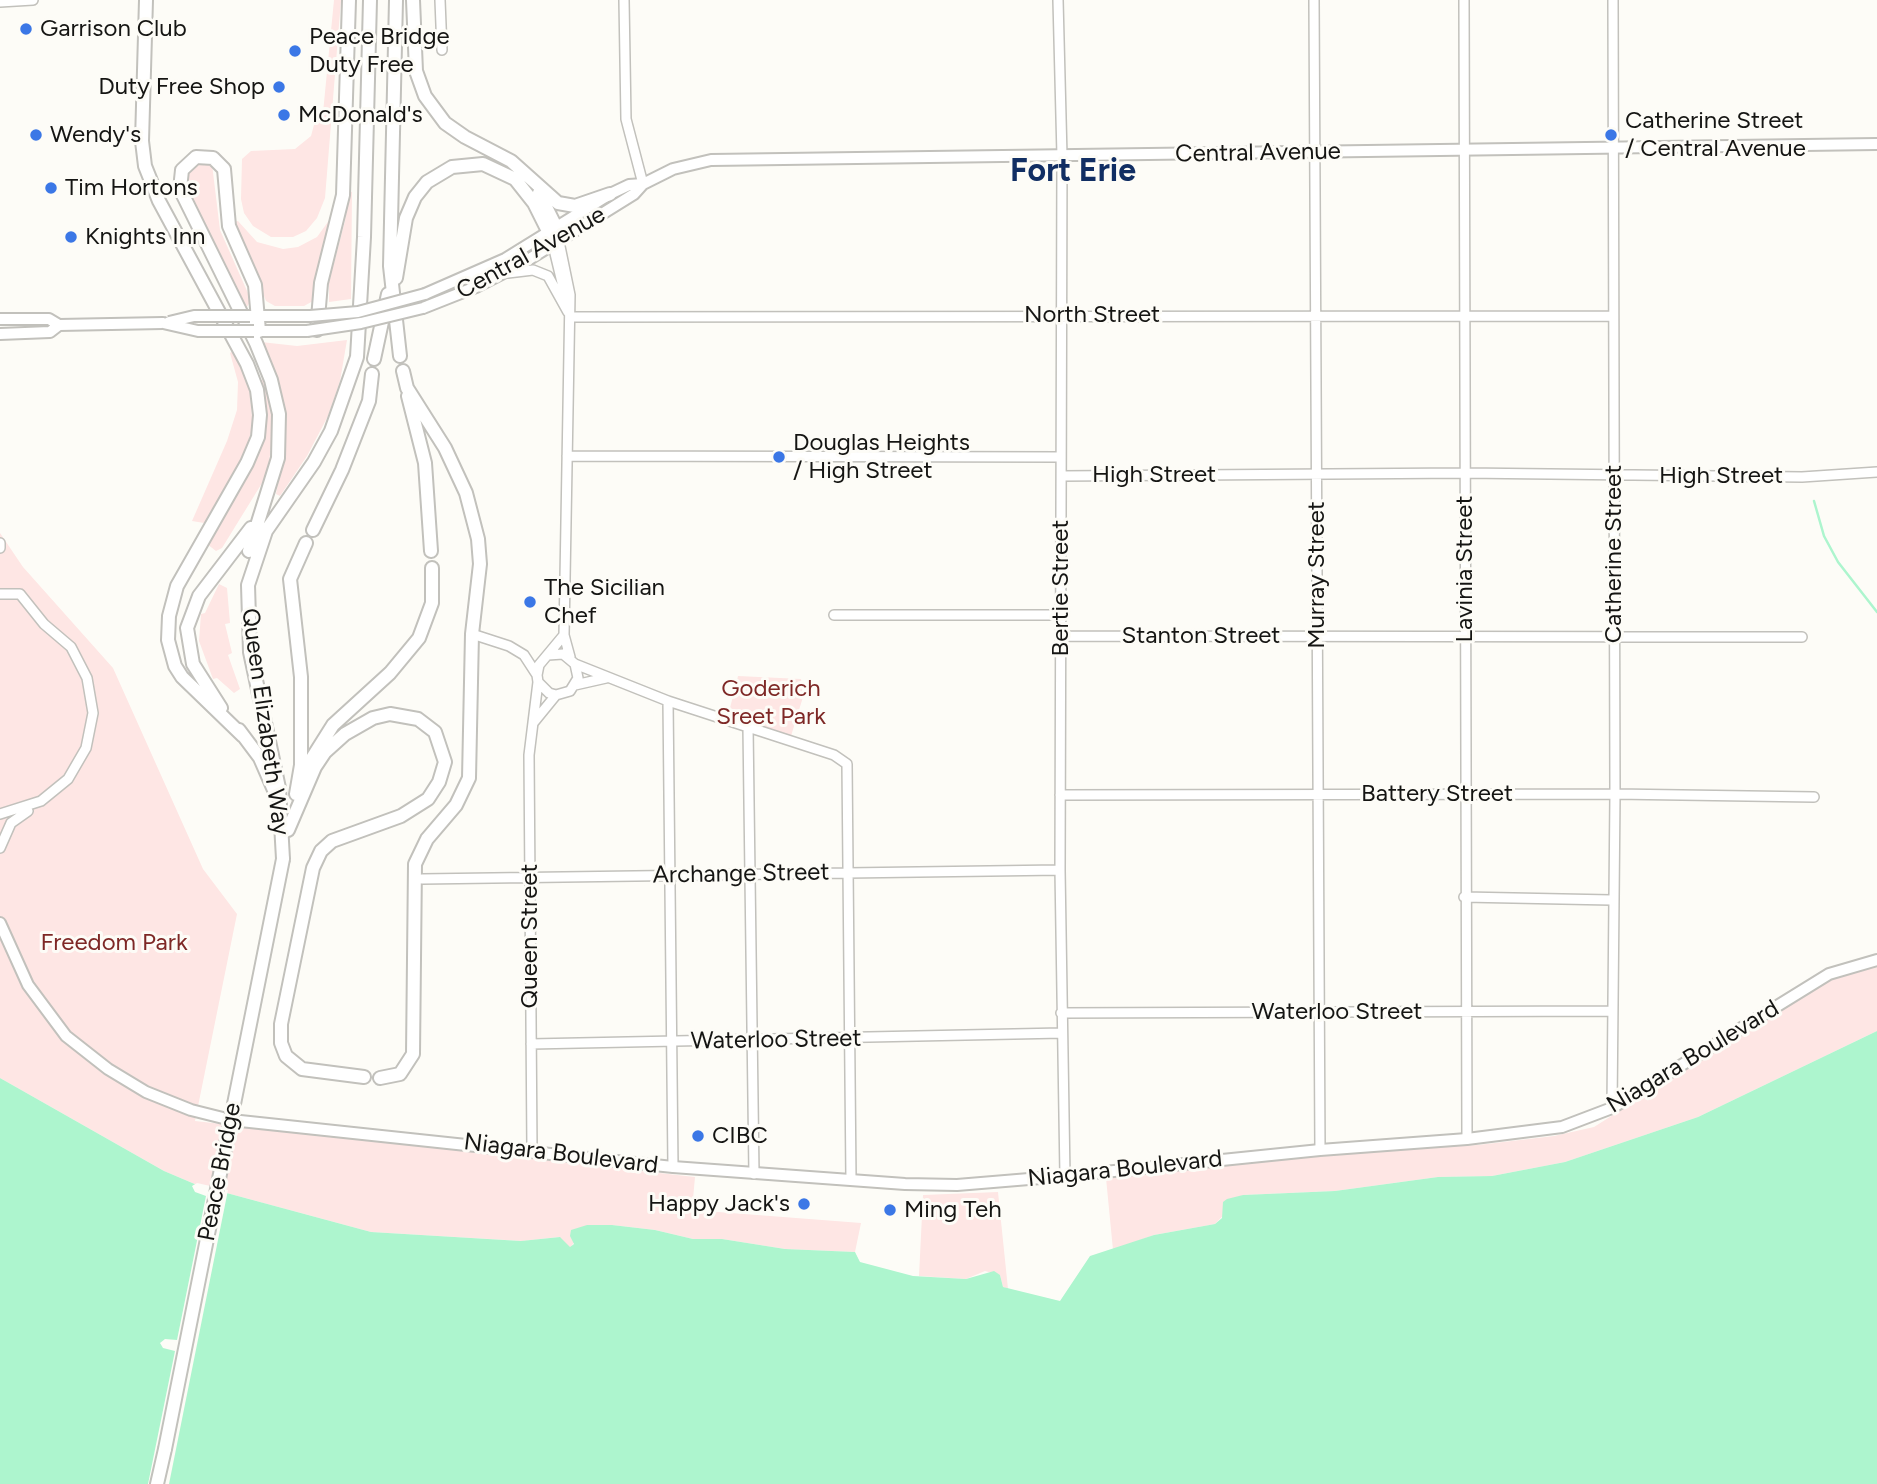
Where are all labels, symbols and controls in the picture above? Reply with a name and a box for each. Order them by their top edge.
place label: Garrison Club [40,15,187,43]
marker: Garrison Club [18,21,34,37]
place label: Peace Bridge Duty Free [309,23,450,79]
marker: Peace Bridge Duty Free [287,43,303,59]
place label: Duty Free Shop [98,73,265,101]
marker: Duty Free Shop [271,79,287,95]
place label: McDonald's [298,101,423,129]
marker: McDonald's [276,107,292,123]
place label: Catherine Street / Central Avenue [1625,107,1806,163]
place label: Wendy's [50,121,141,149]
marker: Wendy's [28,127,44,143]
marker: Catherine Street / Central Avenue [1603,127,1619,143]
street label: Central Avenue [1175,137,1341,169]
district label: Fort Erie [1010,153,1136,191]
place label: Tim Hortons [65,174,198,202]
marker: Tim Hortons [43,180,59,196]
street label: Central Avenue [452,200,610,306]
place label: Knights Inn [85,223,206,251]
marker: Knights Inn [63,229,79,245]
street label: North Street [1024,301,1160,329]
place label: Douglas Heights / High Street [793,429,970,485]
marker: Douglas Heights / High Street [771,449,787,465]
street label: High Street [1092,461,1216,489]
street label: High Street [1659,462,1783,490]
street label: Catherine Street [1600,465,1628,643]
street label: Lavinia Street [1451,496,1479,642]
street label: Murray Street [1303,501,1331,649]
street label: Bertie Street [1047,520,1075,656]
place label: The Sicilian Chef [544,574,665,630]
marker: The Sicilian Chef [522,594,538,610]
street label: Queen Elizabeth Way [235,607,295,837]
street label: Stanton Street [1122,622,1280,650]
park label: Goderich Sreet Park [716,675,826,731]
street label: Battery Street [1361,780,1513,808]
street label: Archange Street [652,858,830,890]
street label: Queen Street [516,864,544,1008]
park label: Freedom Park [40,929,188,957]
street label: Niagara Boulevard [1602,994,1784,1120]
street label: Waterloo Street [1252,998,1422,1026]
street label: Waterloo Street [690,1024,862,1056]
street label: Peace Bridge [192,1100,248,1244]
place label: CIBC [712,1122,768,1150]
street label: Niagara Boulevard [462,1128,660,1180]
marker: CIBC [690,1128,706,1144]
street label: Niagara Boulevard [1026,1144,1224,1194]
place label: Happy Jack's [648,1190,790,1218]
marker: Happy Jack's [796,1196,812,1212]
place label: Ming Teh [904,1196,1002,1224]
marker: Ming Teh [882,1202,898,1218]

